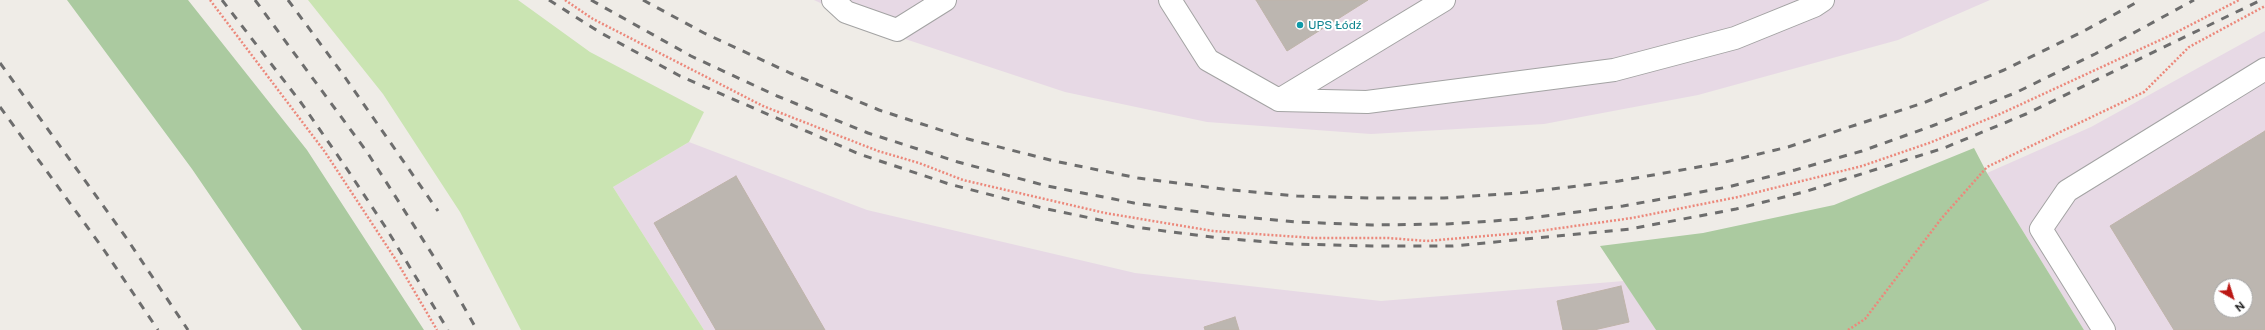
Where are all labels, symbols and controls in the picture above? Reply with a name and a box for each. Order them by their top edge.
place label: UPS Łódź [1308,18,1362,32]
marker: UPS Łódź [1295,20,1305,30]
north arrow [2213,278,2253,318]
text: N [2233,299,2247,314]

